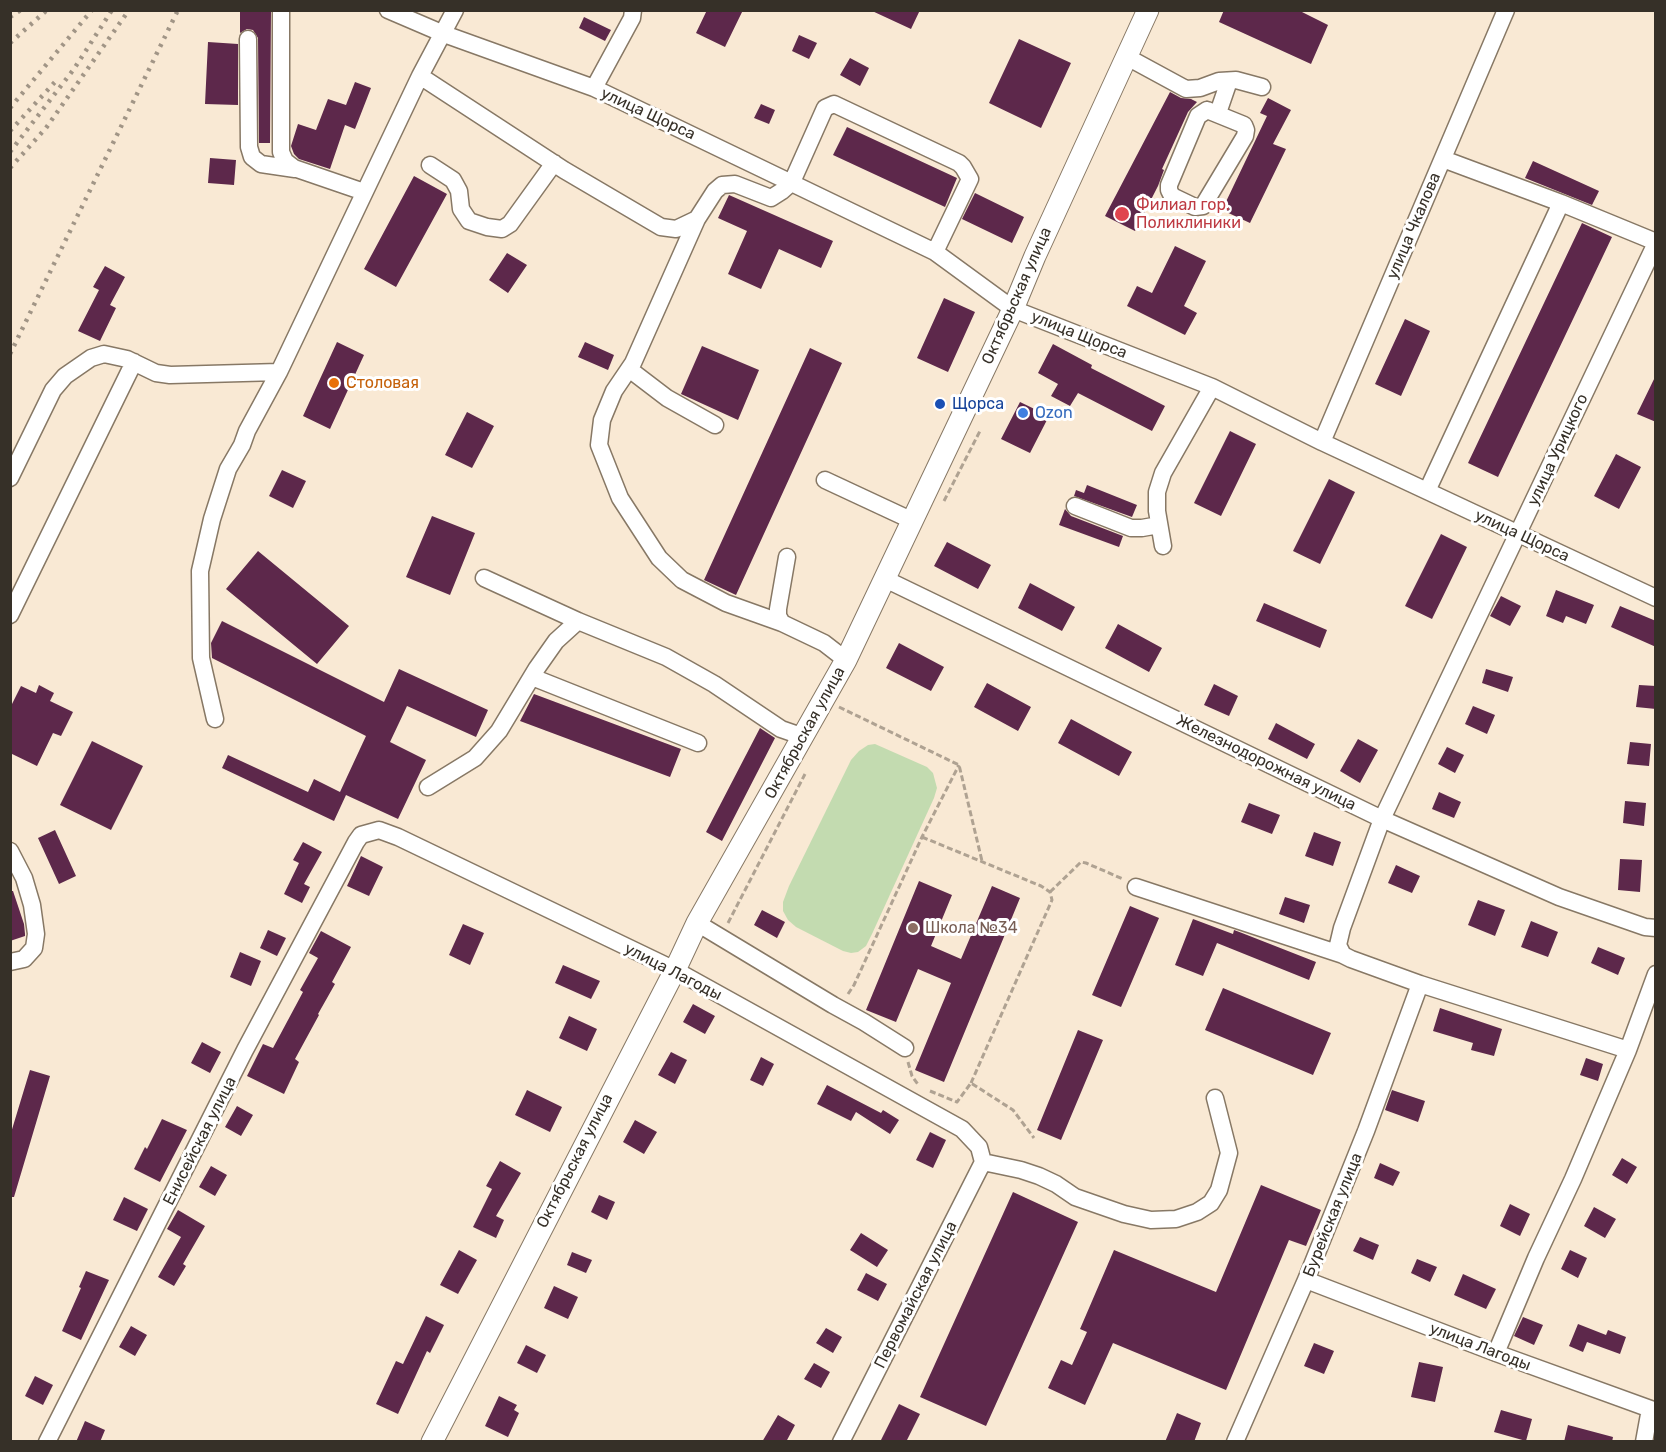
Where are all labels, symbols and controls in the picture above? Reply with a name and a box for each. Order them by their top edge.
street label: улица Щорса [598,84,698,144]
street label: улица Чкалова [1383,170,1445,282]
place label: Филиал гор. Поликлиники [1136,195,1241,233]
marker: Филиал гор. Поликлиники [1113,205,1131,223]
street label: Октябрьская улица [978,224,1056,368]
street label: улица Щорса [1028,307,1130,363]
place label: Столовая [346,373,419,393]
marker: Столовая [327,376,341,390]
street label: улица Урицкого [1524,391,1592,509]
place label: Щорса [952,394,1004,414]
marker: Щорса [933,397,947,411]
place label: Ozon [1035,403,1073,423]
marker: Ozon [1016,406,1030,420]
street label: улица Щорса [1472,506,1572,566]
street label: Октябрьская улица [761,664,849,802]
street label: Железнодорожная улица [1173,711,1359,815]
place label: Школа №34 [925,918,1018,938]
marker: Школа №34 [906,921,920,935]
street label: улица Лагоды [621,939,725,1005]
street label: Енисейская улица [159,1074,241,1208]
street label: Октябрьская улица [533,1091,617,1231]
street label: Бурейская улица [1299,1150,1367,1280]
street label: Первомайская улица [871,1218,961,1372]
street label: улица Лагоды [1427,1319,1533,1375]

